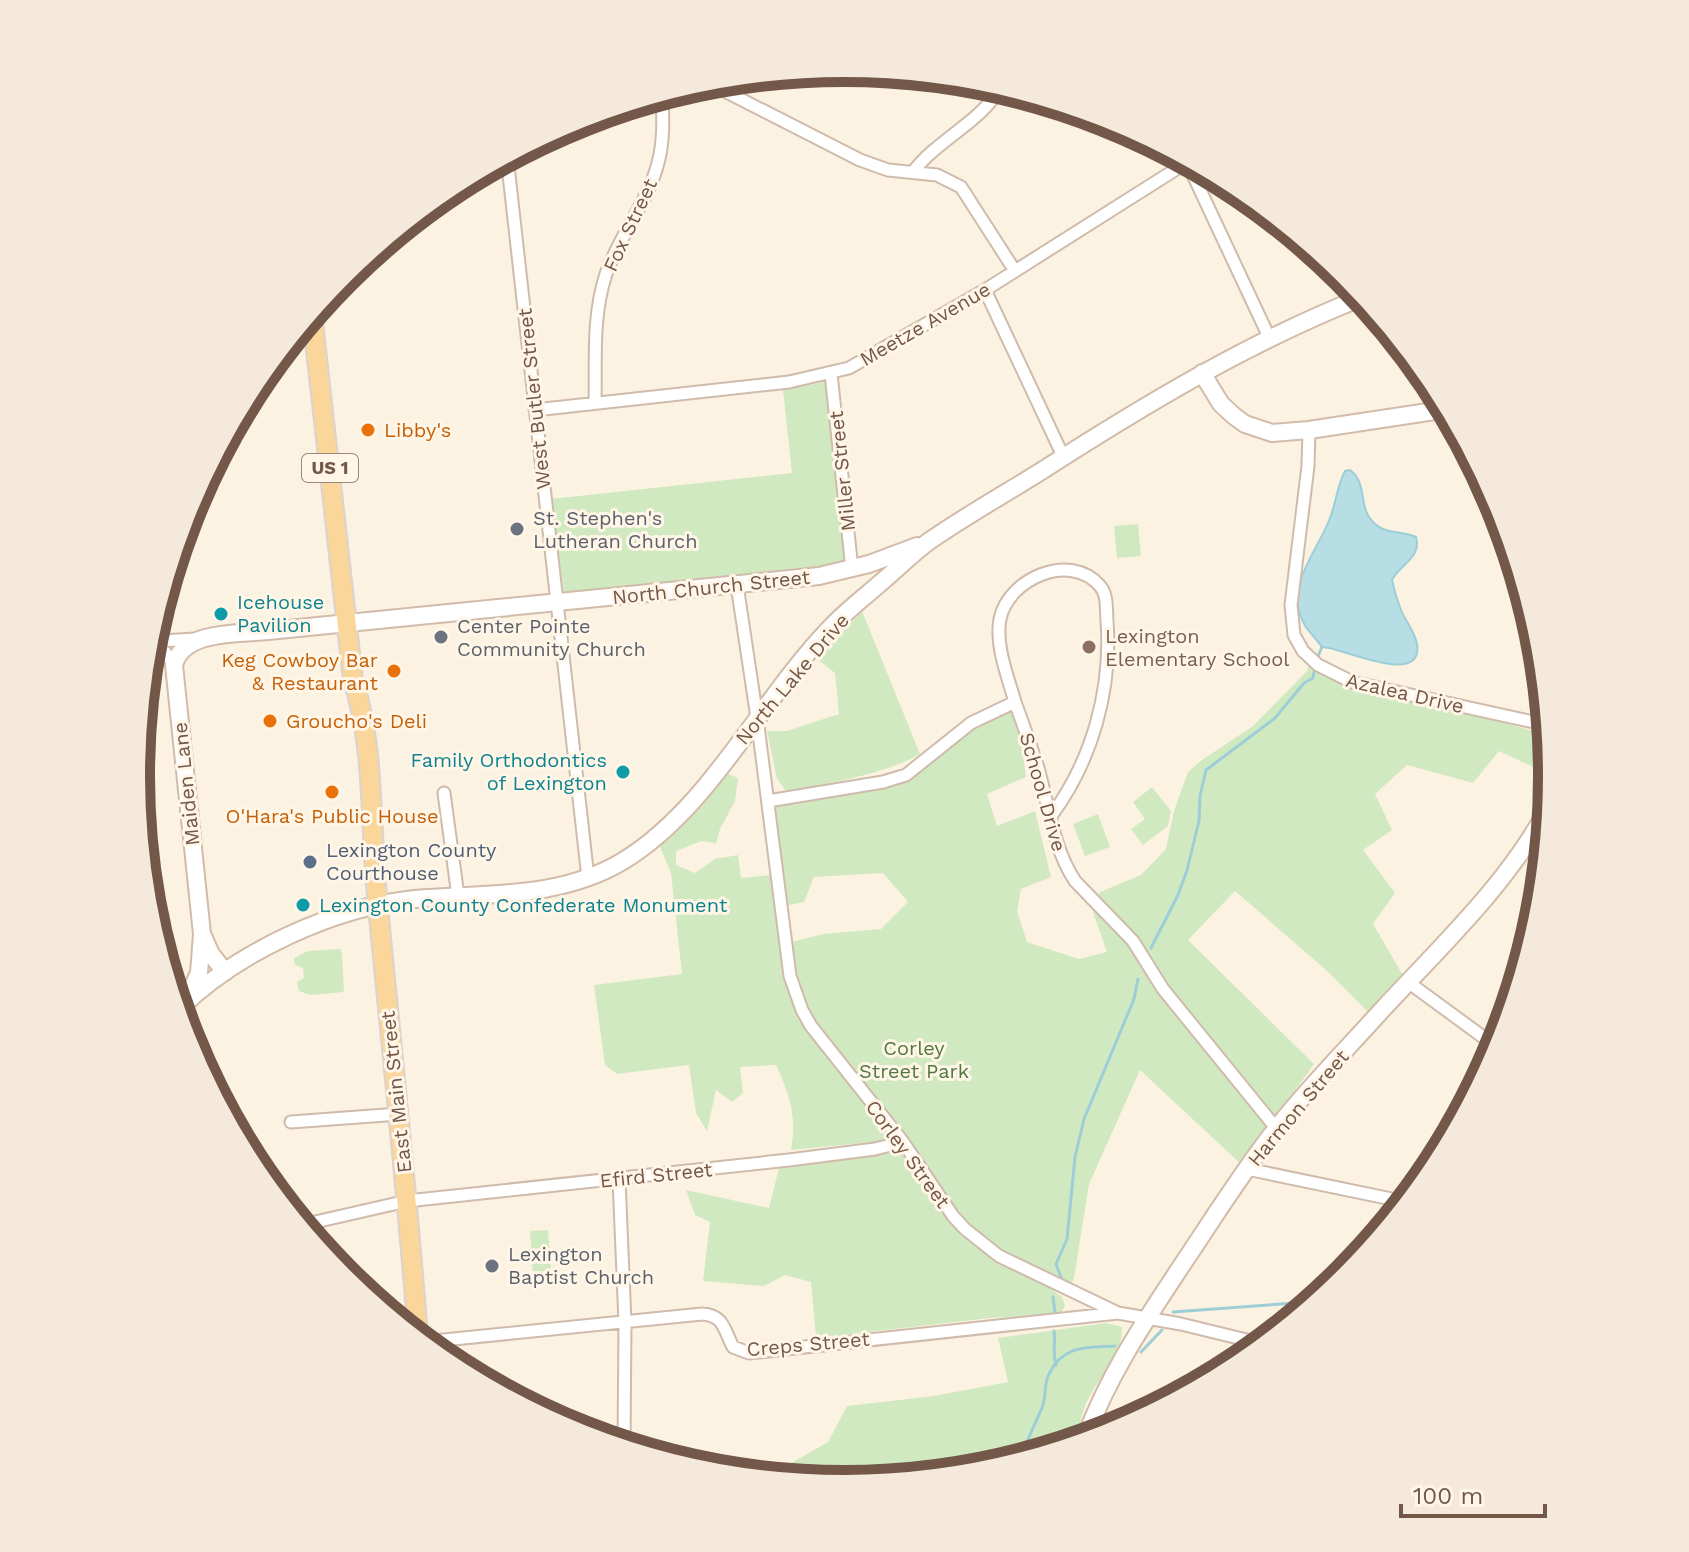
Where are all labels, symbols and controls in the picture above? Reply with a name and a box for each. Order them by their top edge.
street label: Fox Street [598,174,662,275]
street label: Meetze Avenue [855,277,995,371]
street label: West Butler Street [512,307,555,491]
street label: Miller Street [824,409,860,532]
place label: Libby's [384,418,451,442]
marker: Libby's [359,421,377,439]
road number: US 1 [302,454,358,482]
place label: St. Stephen's Lutheran Church [533,506,698,553]
marker: St. Stephen's Lutheran Church [508,520,526,538]
street label: North Church Street [611,565,812,609]
place label: Icehouse Pavilion [237,590,324,637]
marker: Icehouse Pavilion [212,605,230,623]
street label: North Lake Drive [730,608,854,750]
place label: Center Pointe Community Church [457,614,646,661]
place label: Lexington Elementary School [1105,624,1289,671]
marker: Center Pointe Community Church [432,628,450,646]
marker: Lexington Elementary School [1080,638,1098,656]
place label: Keg Cowboy Bar & Restaurant [221,648,379,695]
marker: Keg Cowboy Bar & Restaurant [385,662,403,680]
street label: Azalea Drive [1344,668,1466,718]
place label: Groucho's Deli [286,709,427,733]
marker: Groucho's Deli [261,712,279,730]
street label: Maiden Lane [168,721,204,847]
street label: School Drive [1015,730,1071,854]
place label: Family Orthodontics of Lexington [410,748,607,795]
marker: Family Orthodontics of Lexington [614,763,632,781]
marker: O'Hara's Public House [323,783,341,801]
place label: O'Hara's Public House [225,804,439,828]
place label: Lexington County Courthouse [326,838,497,885]
marker: Lexington County Courthouse [301,853,319,871]
place label: Lexington County Confederate Monument [319,893,728,917]
marker: Lexington County Confederate Monument [294,896,312,914]
street label: East Main Street [375,1009,416,1174]
park label: Corley Street Park [859,1036,969,1083]
street label: Harmon Street [1242,1044,1354,1171]
street label: Corley Street [861,1095,956,1213]
street label: Efird Street [599,1157,714,1193]
place label: Lexington Baptist Church [508,1242,654,1289]
marker: Lexington Baptist Church [483,1257,501,1275]
street label: Creps Street [746,1327,871,1361]
scale bar [1401,1468,1545,1518]
text: 100 m [1413,1482,1483,1510]

